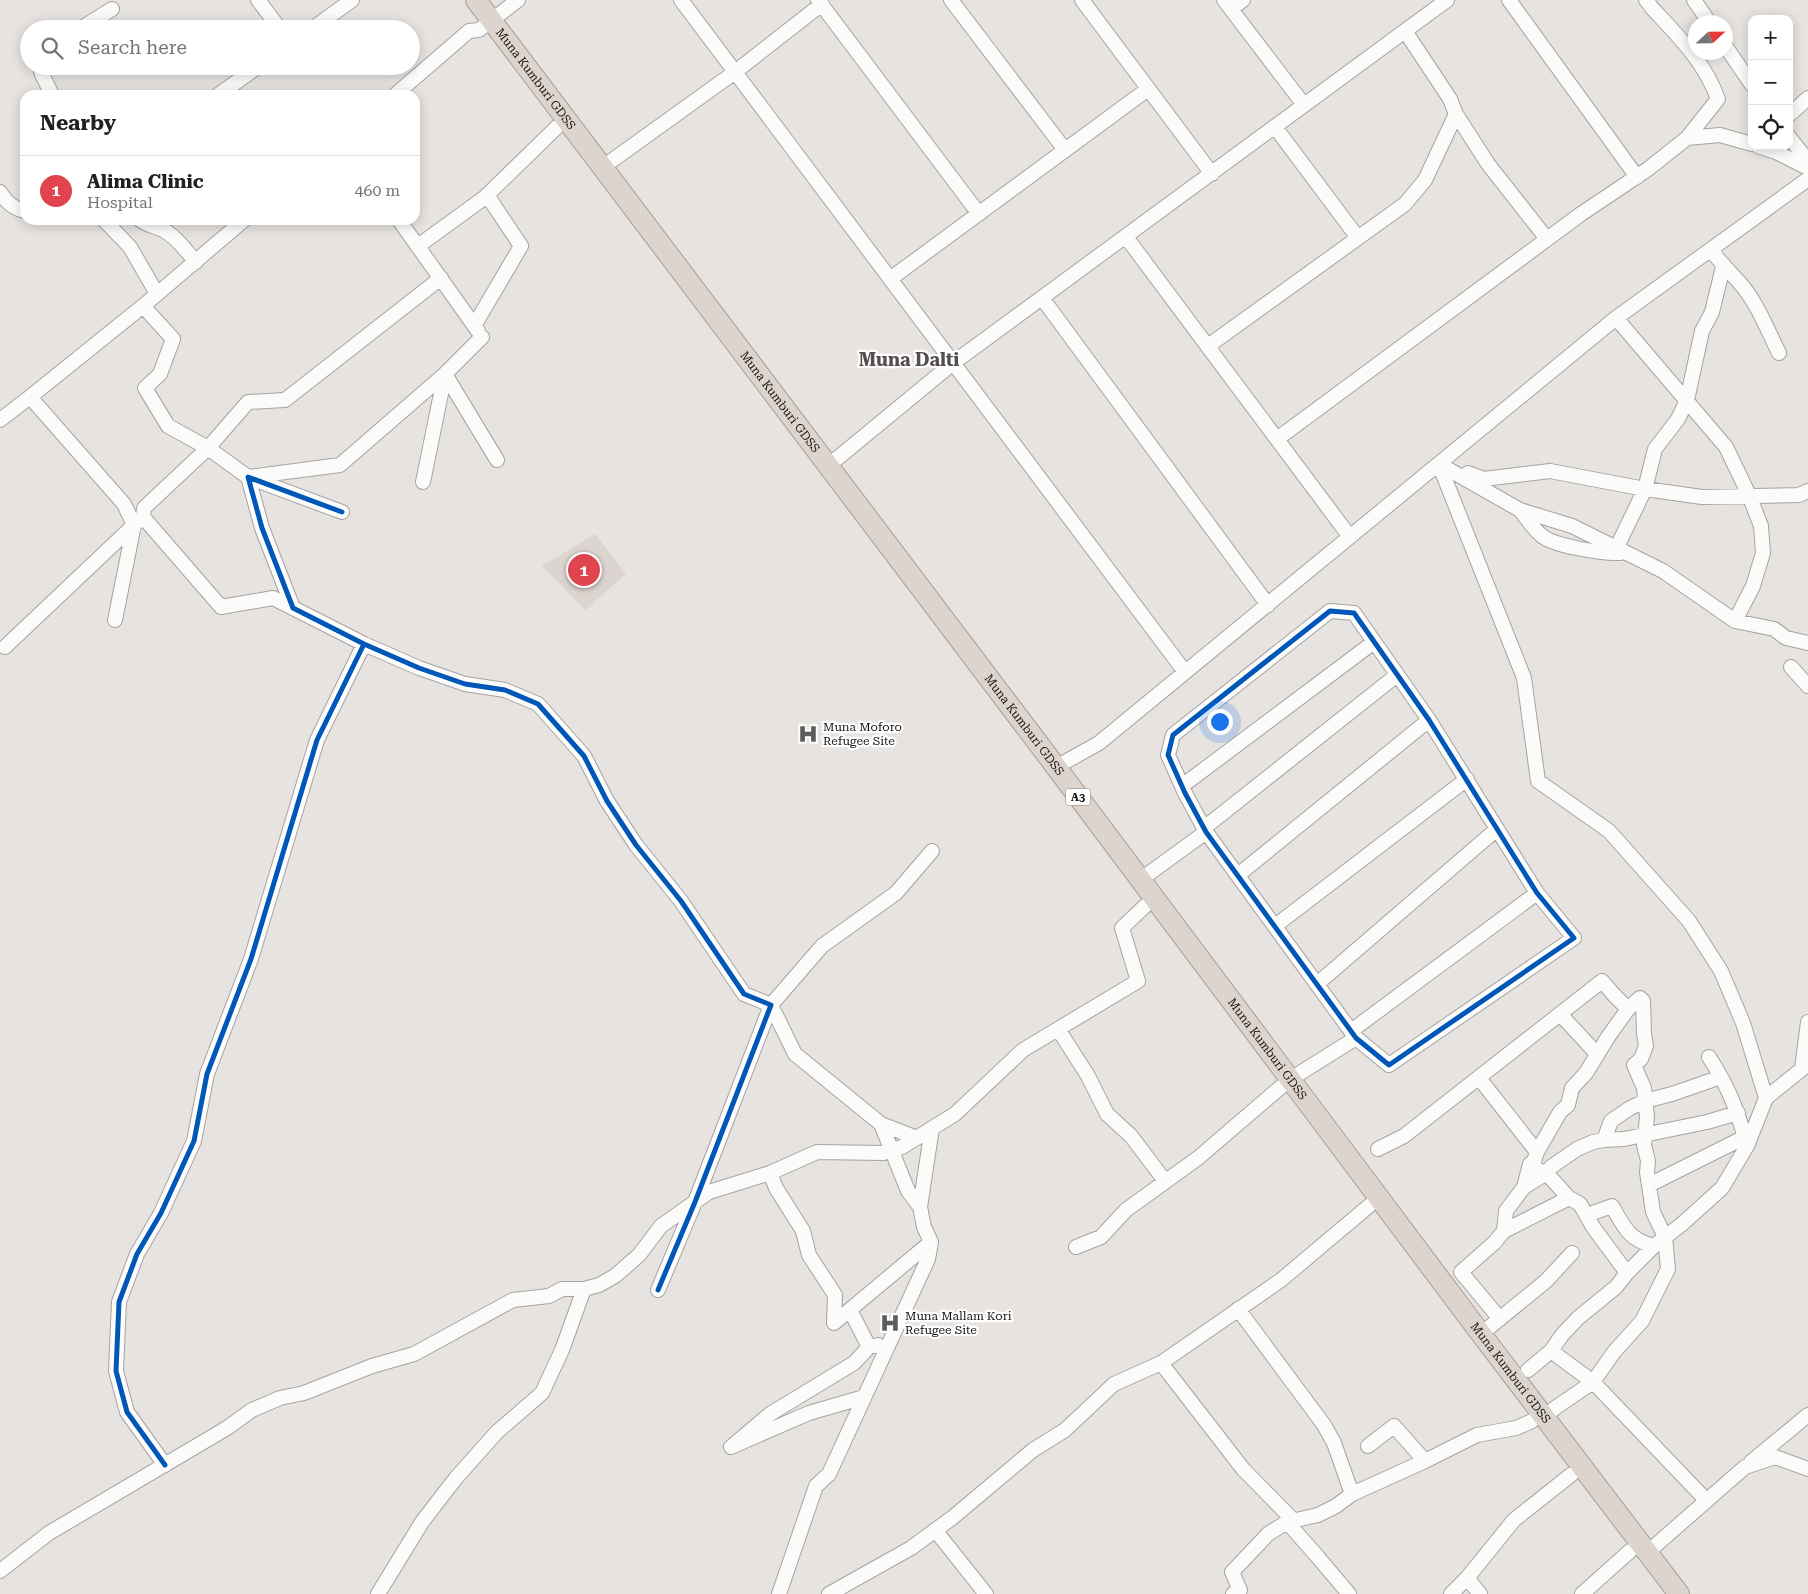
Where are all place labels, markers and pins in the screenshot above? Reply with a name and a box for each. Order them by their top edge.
pin: 1 [568,551,600,589]
place label: Muna Moforo Refugee Site [823,720,902,748]
hospital icon: Muna Moforo Refugee Site [797,723,819,745]
place label: Muna Mallam Kori Refugee Site [905,1309,1012,1337]
hospital icon: Muna Mallam Kori Refugee Site [879,1312,901,1334]

